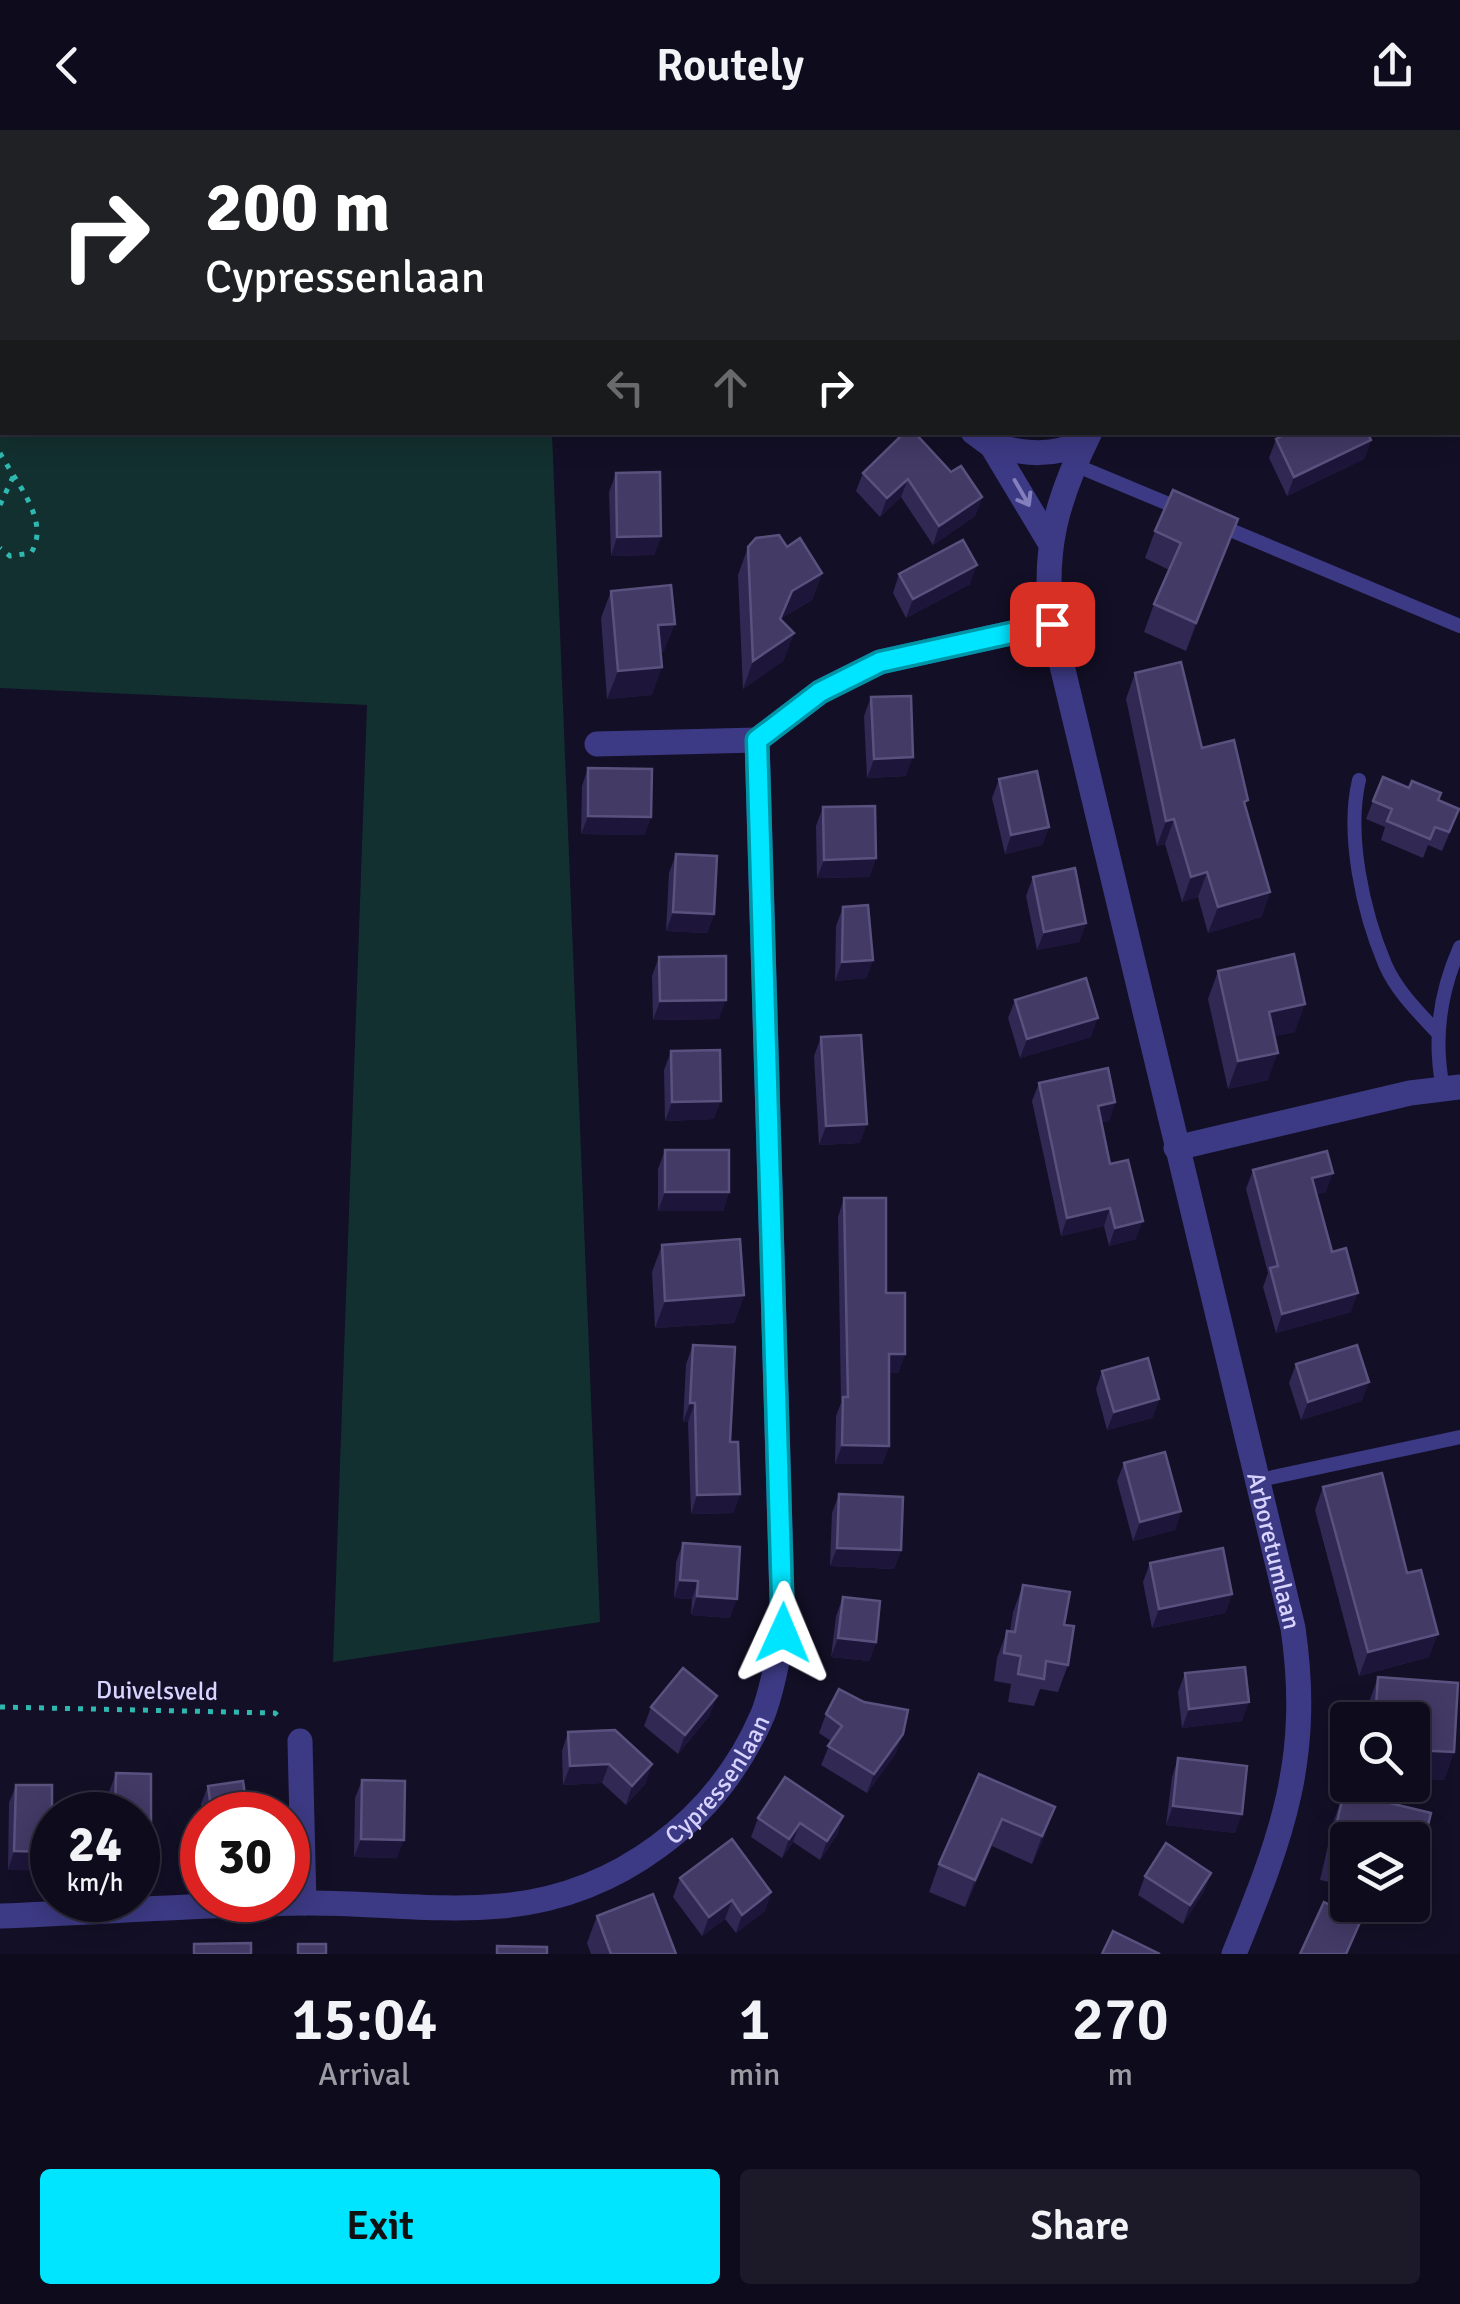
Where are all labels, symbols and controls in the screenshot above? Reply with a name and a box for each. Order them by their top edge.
icon: back [40,38,95,93]
text: Routely [656,38,804,93]
icon: share [1365,38,1420,93]
text: 200 m [205,164,390,250]
icon: right [40,170,170,300]
text: Cypressenlaan [205,250,485,305]
icon: left [598,360,653,415]
icon: ahead [703,360,758,415]
icon: right [808,360,863,415]
one-way arrow [1013,477,1033,507]
pin [1010,582,1095,667]
icon: arrive [1025,597,1080,652]
street label: Arboretumlaan [1240,1469,1308,1632]
position arrow [731,1581,835,1685]
street label: Duivelsveld [96,1674,218,1707]
map controls [1330,1702,1430,1922]
button: search [1330,1702,1430,1802]
street label: Cypressenlaan [658,1710,777,1851]
speed limit sign: 30 [180,1792,310,1922]
text: 24 [68,1814,122,1876]
button: layers [1330,1822,1430,1922]
text: km/h [67,1867,123,1898]
text: 15:04 [291,1983,438,2057]
text: 1 [738,1983,771,2057]
text: 270 [1072,1983,1169,2057]
text: Arrival [318,2055,411,2094]
text: min [729,2055,780,2094]
text: m [1107,2055,1133,2094]
button: Exit [40,2169,720,2284]
button: Share [740,2169,1420,2284]

